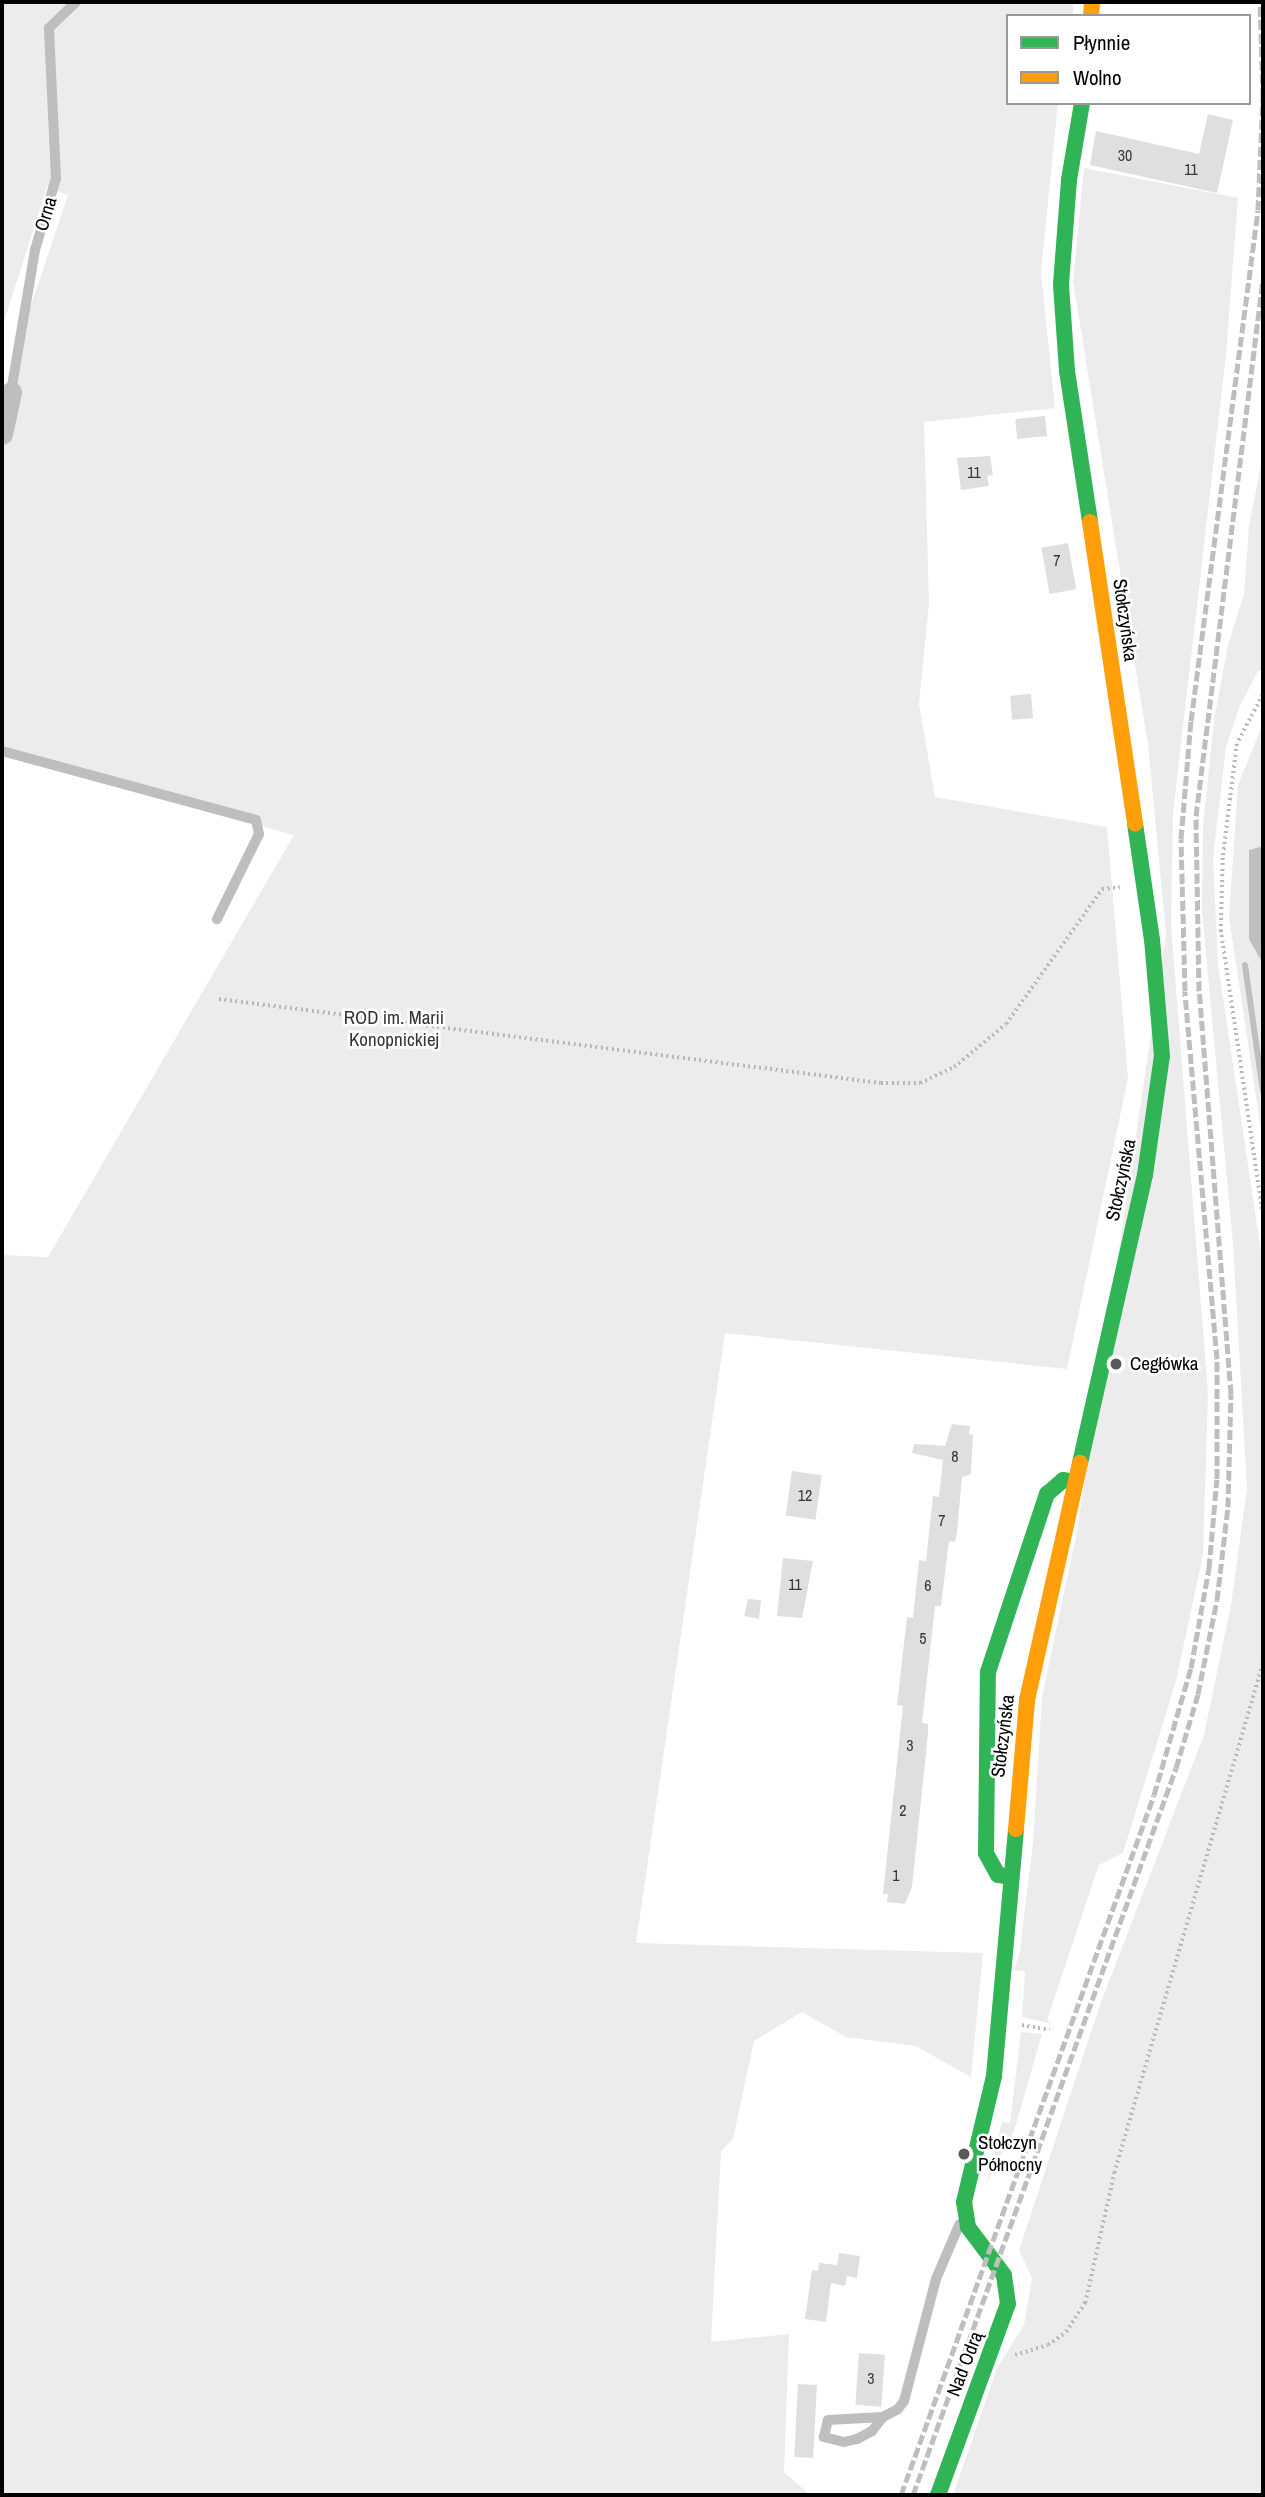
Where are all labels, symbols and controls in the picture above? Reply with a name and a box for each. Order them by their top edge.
legend [1006,14,1251,105]
text: Płynnie [1073,28,1130,57]
text: Wolno [1073,63,1122,92]
house number: 30 [1118,145,1132,165]
house number: 11 [1184,159,1198,179]
street label: Orna [30,194,62,234]
house number: 11 [967,462,981,482]
house number: 7 [1053,550,1061,570]
street label: Stołczyńska [1108,577,1142,663]
park label: ROD im. Marii Konopnickiej [344,1007,444,1051]
street label: Stołczyńska [1101,1137,1141,1223]
place label: Cegłówka [1130,1353,1198,1375]
marker: Cegłówka [1108,1356,1124,1372]
house number: 8 [951,1446,959,1466]
house number: 12 [798,1485,812,1505]
house number: 7 [938,1510,946,1530]
house number: 11 [788,1574,802,1594]
house number: 6 [924,1575,932,1595]
house number: 5 [919,1628,927,1648]
street label: Stołczyńska [987,1693,1019,1779]
house number: 3 [906,1735,914,1755]
house number: 2 [899,1800,907,1820]
house number: 1 [892,1865,900,1885]
place label: Stołczyn Północny [978,2132,1042,2176]
marker: Stołczyn Północny [956,2146,972,2162]
street label: Nad Odrą [942,2328,988,2400]
house number: 3 [867,2368,875,2388]

